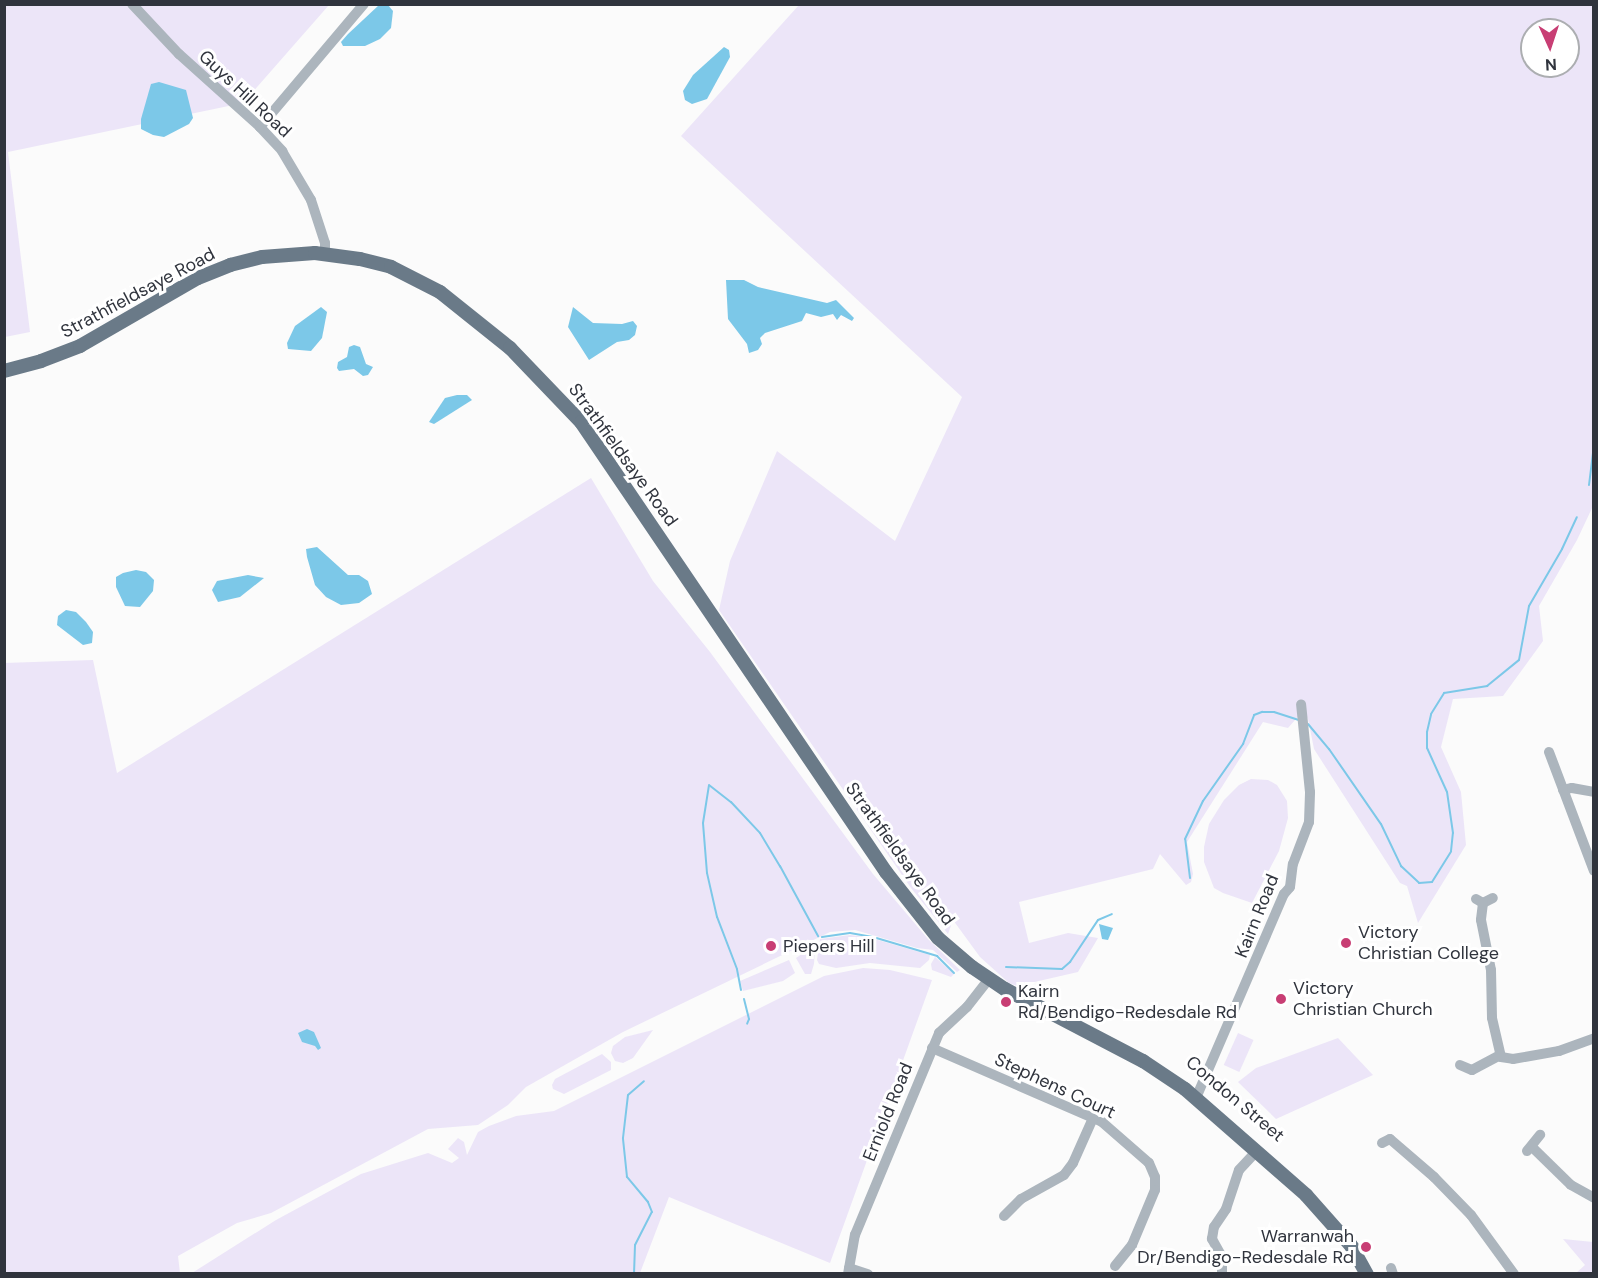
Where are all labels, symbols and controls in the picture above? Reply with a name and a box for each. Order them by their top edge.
north arrow [1520,18,1580,78]
street label: Guys Hill Road [194,46,296,142]
text: N [1544,54,1557,75]
street label: Strathfieldsaye Road [57,243,219,343]
street label: Strathfieldsaye Road [564,379,682,531]
street label: Strathfieldsaye Road [841,778,959,930]
street label: Kairn Road [1231,871,1283,961]
place label: Victory Christian College [1358,922,1499,964]
place label: Piepers Hill [783,935,875,957]
marker: Victory Christian College [1339,936,1353,950]
marker: Piepers Hill [764,939,778,953]
place label: Victory Christian Church [1293,978,1433,1020]
place label: Kairn Rd/Bendigo-Redesdale Rd [1018,981,1237,1024]
marker: Victory Christian Church [1274,992,1288,1006]
marker: Kairn Rd/Bendigo-Redesdale Rd [999,995,1013,1009]
street label: Stephens Court [991,1049,1119,1123]
street label: Condon Street [1181,1052,1289,1146]
street label: Erniold Road [858,1060,918,1164]
place label: Warranwah Dr/Bendigo-Redesdale Rd [1137,1226,1354,1268]
marker: Warranwah Dr/Bendigo-Redesdale Rd [1359,1240,1373,1254]

